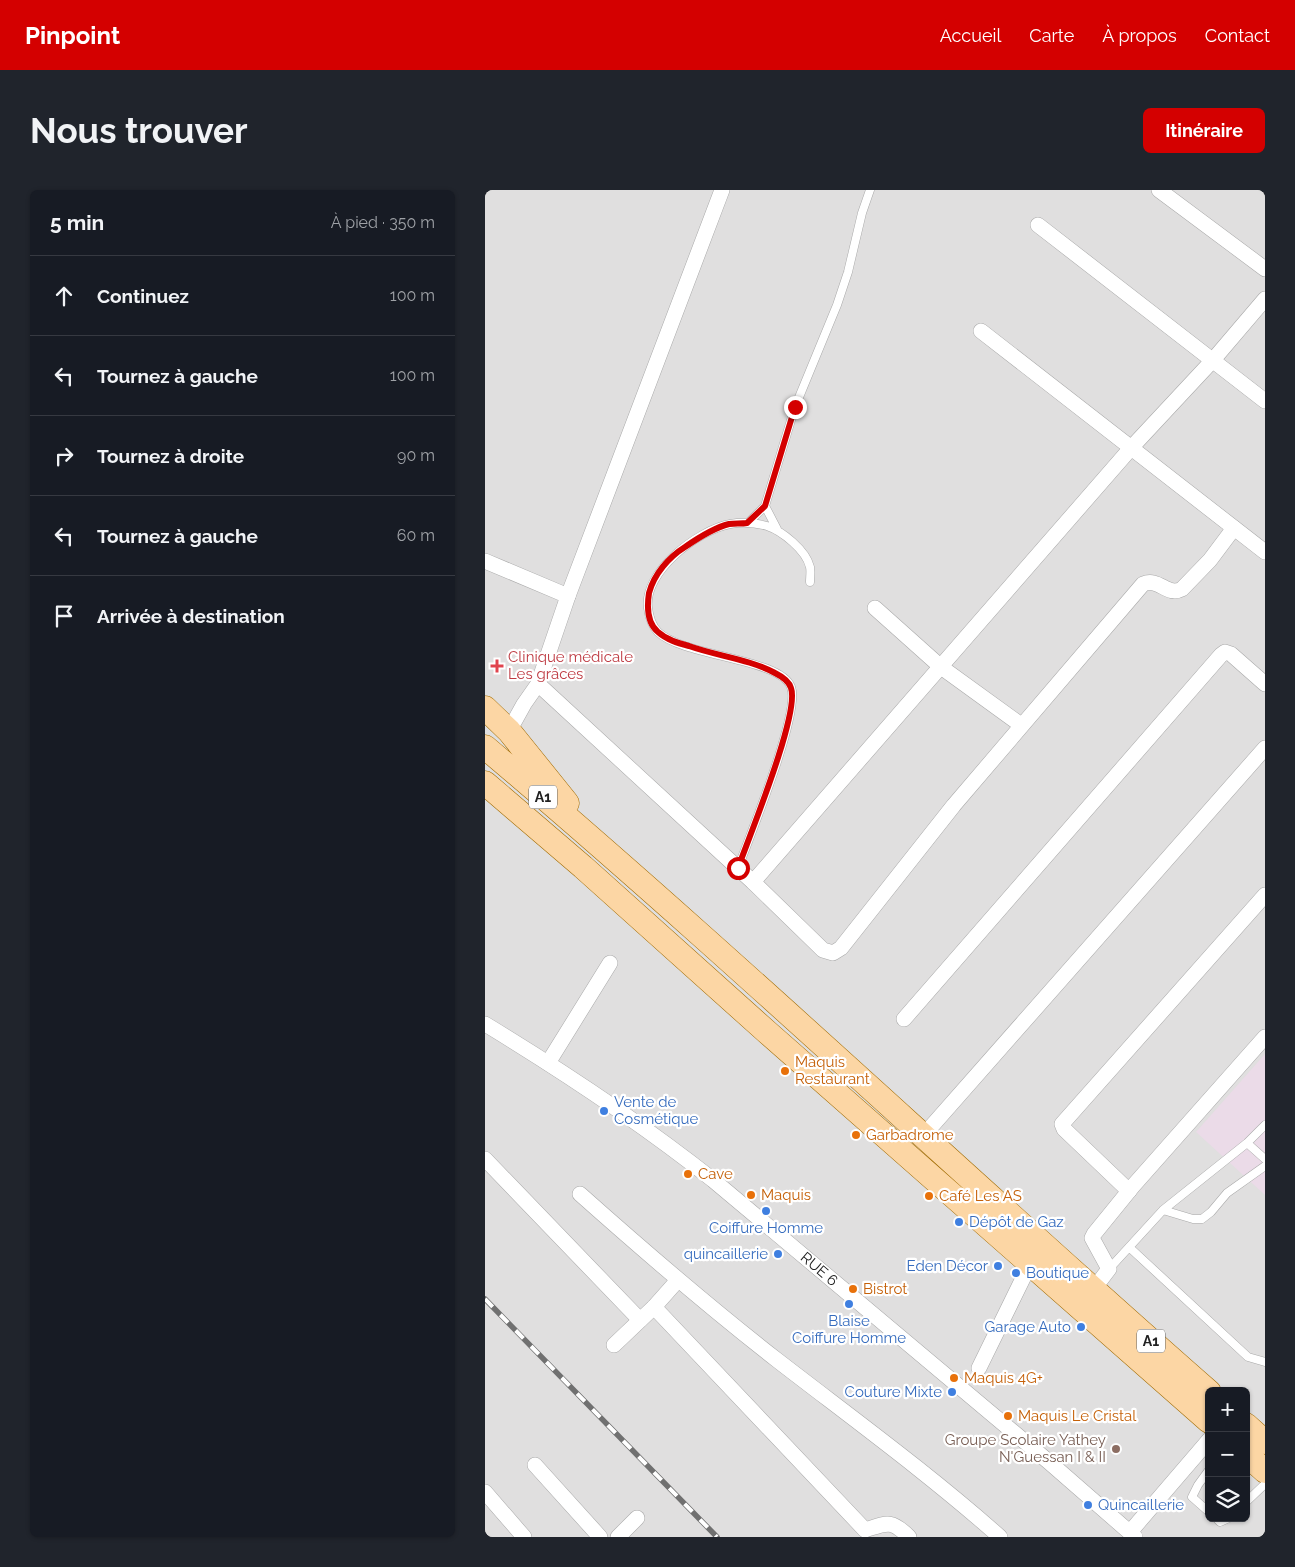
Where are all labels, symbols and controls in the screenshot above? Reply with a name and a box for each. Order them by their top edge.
text: Pinpoint [25,21,120,50]
text: Accueil [940,25,1001,46]
text: Carte [1029,25,1074,46]
text: À propos [1102,25,1177,46]
text: Contact [1205,25,1270,46]
button: Itinéraire [1143,108,1265,153]
text: Nous trouver [30,110,248,151]
text: 5 min [50,210,104,235]
text: À pied · 350 m [331,213,435,232]
icon: ahead [50,282,78,310]
text: Continuez [97,285,189,307]
text: 100 m [390,286,435,305]
icon: left [50,362,78,390]
text: Tournez à gauche [97,365,258,387]
text: 100 m [390,366,435,385]
route end [784,396,807,419]
icon: right [50,442,78,470]
text: Tournez à droite [97,445,244,467]
text: 90 m [397,446,435,465]
icon: left [50,522,78,550]
text: Tournez à gauche [97,525,258,547]
text: 60 m [397,526,435,545]
icon: arrive [50,602,78,630]
text: Arrivée à destination [97,605,285,627]
place label: Clinique médicale Les grâces [508,648,633,683]
marker: Clinique médicale Les grâces [490,659,504,673]
road number: A1 [529,786,557,808]
route start [727,857,750,880]
place label: Maquis Restaurant [795,1053,870,1088]
marker: Maquis Restaurant [779,1065,791,1077]
place label: Vente de Cosmétique [614,1093,698,1128]
marker: Vente de Cosmétique [598,1105,610,1117]
place label: Garbadrome [866,1126,954,1144]
marker: Garbadrome [850,1129,862,1141]
place label: Cave [698,1165,733,1183]
marker: Cave [682,1168,694,1180]
place label: Maquis [761,1186,811,1204]
place label: Café Les AS [939,1187,1022,1205]
marker: Maquis [745,1189,757,1201]
marker: Café Les AS [923,1190,935,1202]
marker: Coiffure Homme [760,1205,772,1217]
place label: Dépôt de Gaz [969,1213,1064,1231]
marker: Dépôt de Gaz [953,1216,965,1228]
place label: Coiffure Homme [709,1219,823,1237]
place label: quincaillerie [684,1245,768,1263]
marker: quincaillerie [772,1248,784,1260]
street label: RUE 6 [797,1248,841,1290]
place label: Eden Décor [907,1257,989,1275]
marker: Eden Décor [992,1260,1004,1272]
place label: Boutique [1026,1264,1089,1282]
marker: Boutique [1010,1267,1022,1279]
place label: Bistrot [863,1280,907,1298]
marker: Bistrot [847,1283,859,1295]
marker: Blaise Coiffure Homme [843,1298,855,1310]
place label: Blaise Coiffure Homme [792,1312,906,1347]
place label: Garage Auto [985,1318,1071,1336]
marker: Garage Auto [1075,1321,1087,1333]
road number: A1 [1137,1330,1165,1352]
place label: Maquis 4G+ [964,1369,1043,1387]
marker: Maquis 4G+ [948,1372,960,1384]
place label: Couture Mixte [845,1383,942,1401]
marker: Couture Mixte [946,1386,958,1398]
map controls [1205,1387,1250,1522]
button: + [1205,1387,1250,1432]
place label: Maquis Le Cristal [1018,1407,1137,1425]
marker: Maquis Le Cristal [1002,1410,1014,1422]
place label: Groupe Scolaire Yathey N'Guessan I & II [945,1431,1106,1466]
button: − [1205,1432,1250,1477]
marker: Groupe Scolaire Yathey N'Guessan I & II [1110,1443,1122,1455]
button: layers [1205,1477,1250,1522]
place label: Quincaillerie [1098,1496,1184,1514]
marker: Quincaillerie [1082,1499,1094,1511]

